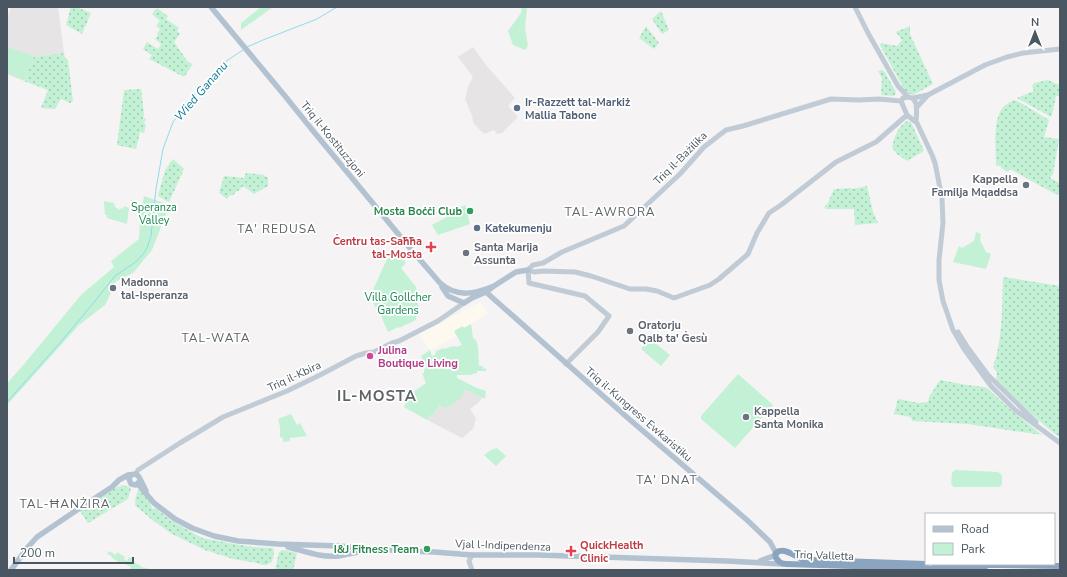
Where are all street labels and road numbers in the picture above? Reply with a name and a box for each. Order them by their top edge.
street label: Triq il-Kostituzzjoni [297,98,368,181]
street label: Triq il-Bażilika [650,128,710,188]
street label: Triq il-Kbira [265,357,324,395]
street label: Triq il-Kungress Ewkaristiku [582,364,695,465]
street label: Vjal l-Indipendenza [454,536,551,555]
street label: Triq Valletta [794,547,854,564]

